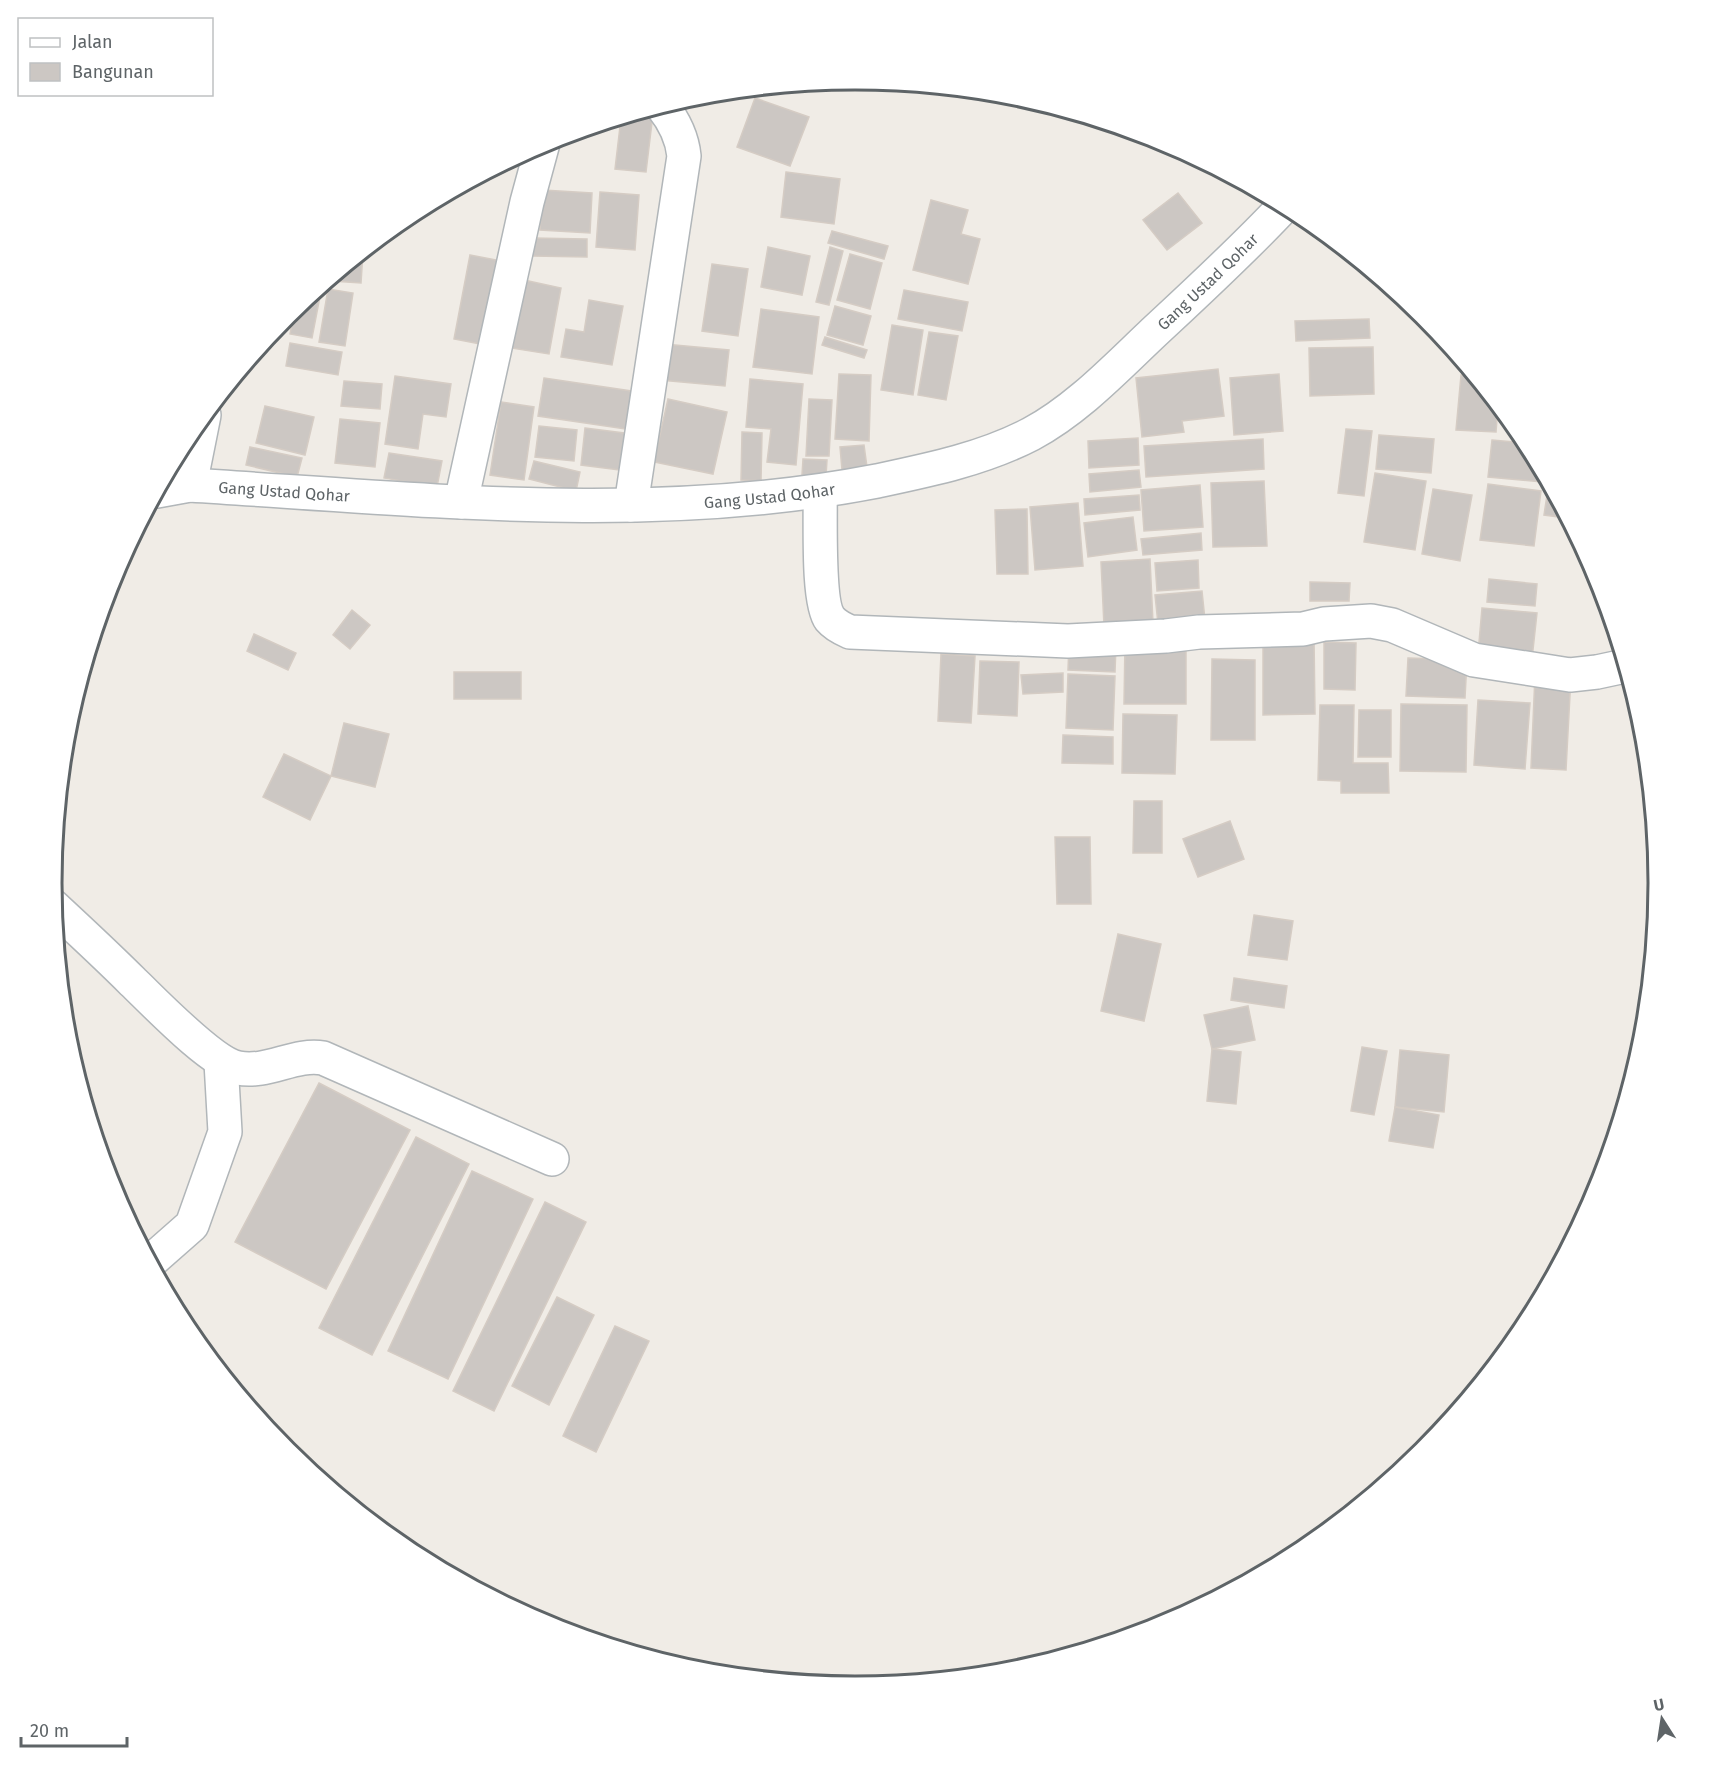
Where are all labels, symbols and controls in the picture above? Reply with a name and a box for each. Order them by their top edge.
legend [18,18,213,96]
text: Jalan [72,31,113,53]
text: Bangunan [72,61,154,83]
street label: Gang Ustad Qohar [1153,229,1262,334]
street label: Gang Ustad Qohar [218,477,351,505]
street label: Gang Ustad Qohar [703,479,837,512]
north arrow [1632,1689,1692,1749]
text: U [1652,1694,1666,1715]
scale bar [21,1710,128,1748]
text: 20 m [30,1720,69,1742]

